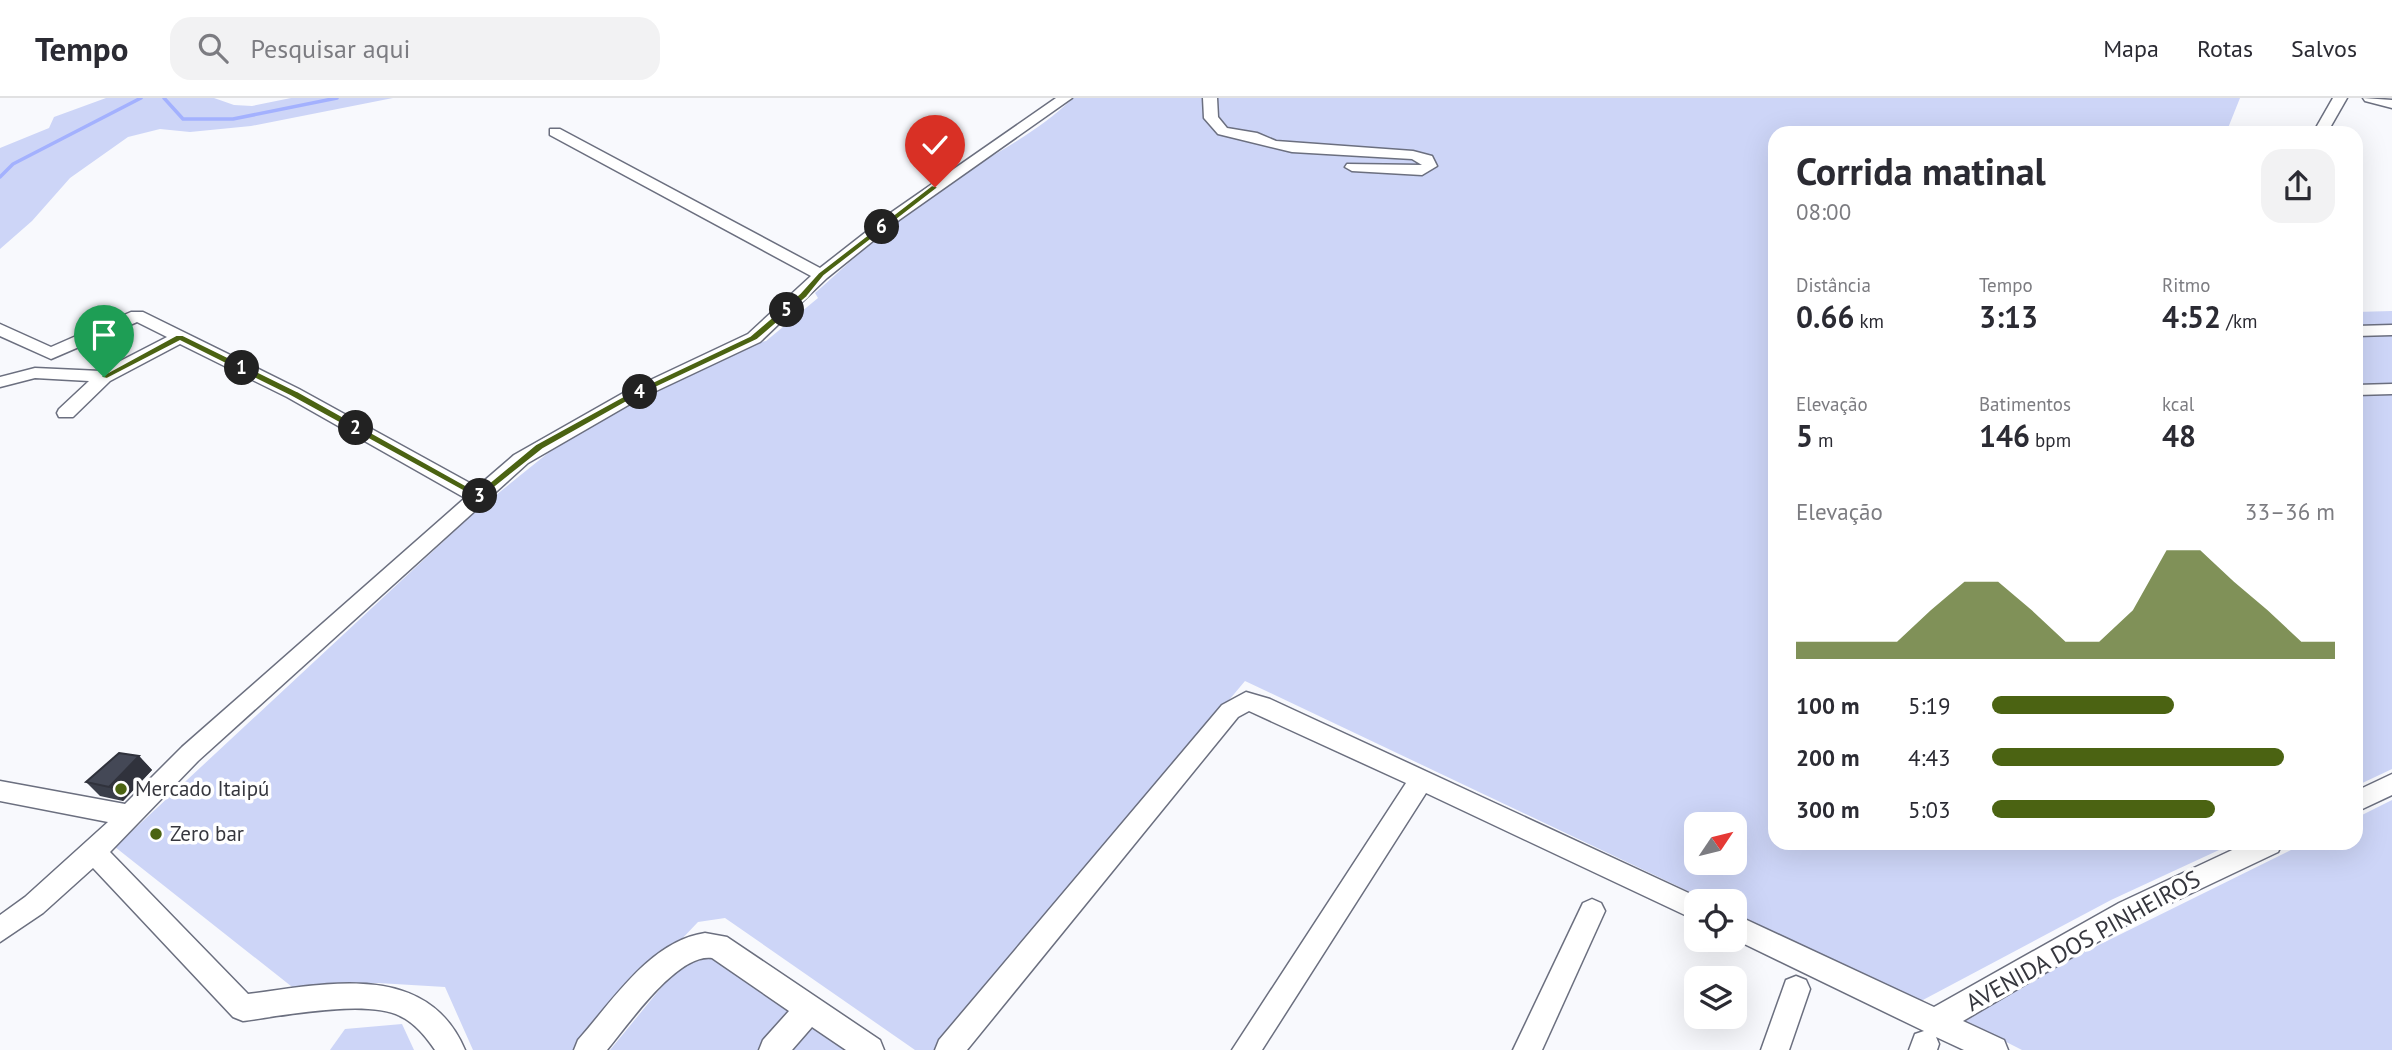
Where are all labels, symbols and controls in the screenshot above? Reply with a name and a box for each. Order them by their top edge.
search box [170,17,660,80]
text: Tempo [35,27,128,70]
icon: search [194,29,232,67]
text: Pesquisar aqui [250,32,411,65]
text: Mapa [2103,33,2159,64]
text: Rotas [2197,33,2253,64]
text: Salvos [2291,33,2357,64]
pin [905,115,965,187]
icon: check [916,126,954,164]
text: Corrida matinal [1796,146,2046,195]
button: share [2261,149,2335,223]
text: 08:00 [1796,197,1851,226]
pin: 6 [864,209,900,244]
text: 6 [876,214,887,238]
text: Distância [1796,273,1871,297]
text: Tempo [1979,273,2033,297]
text: Ritmo [2162,273,2210,297]
pin: 5 [770,292,804,328]
text: 5 [781,297,792,321]
text: 0.66 [1796,297,1854,336]
text: 3:13 [1979,297,2038,336]
text: 4:52 [2162,297,2221,336]
pin [74,305,134,377]
text: km [1854,309,1884,333]
text: /km [2221,309,2257,333]
icon: arrive [85,316,123,354]
pin: 1 [224,350,260,386]
text: 1 [236,355,247,379]
pin: 4 [622,374,658,410]
text: 4 [634,379,645,403]
text: Elevação [1796,392,1868,416]
text: Batimentos [1979,392,2071,416]
text: kcal [2162,392,2194,416]
pin: 2 [338,410,374,446]
text: 2 [350,415,361,439]
text: 5 [1796,416,1813,455]
text: 146 [1979,416,2030,455]
text: 48 [2162,416,2196,455]
text: m [1813,428,1834,452]
text: bpm [2030,428,2071,452]
pin: 3 [462,478,498,514]
text: 3 [474,483,485,507]
text: Elevação [1796,497,1883,526]
text: 33–36 m [2245,497,2335,526]
text: 100 m [1796,691,1859,720]
text: 5:19 [1908,691,1951,720]
text: 200 m [1796,743,1859,772]
text: 4:43 [1908,743,1951,772]
place label: Mercado Itaipú [135,775,269,802]
marker: Mercado Itaipú [113,781,129,797]
text: 300 m [1796,795,1859,824]
text: 5:03 [1908,795,1951,824]
north arrow [1684,812,1746,875]
map controls [1684,812,1747,1029]
place label: Zero bar [170,820,244,847]
marker: Zero bar [148,826,164,842]
street label: AVENIDA DOS PINHEIROS [1960,863,2205,1018]
button: locate [1684,889,1747,952]
button: layers [1684,966,1747,1029]

